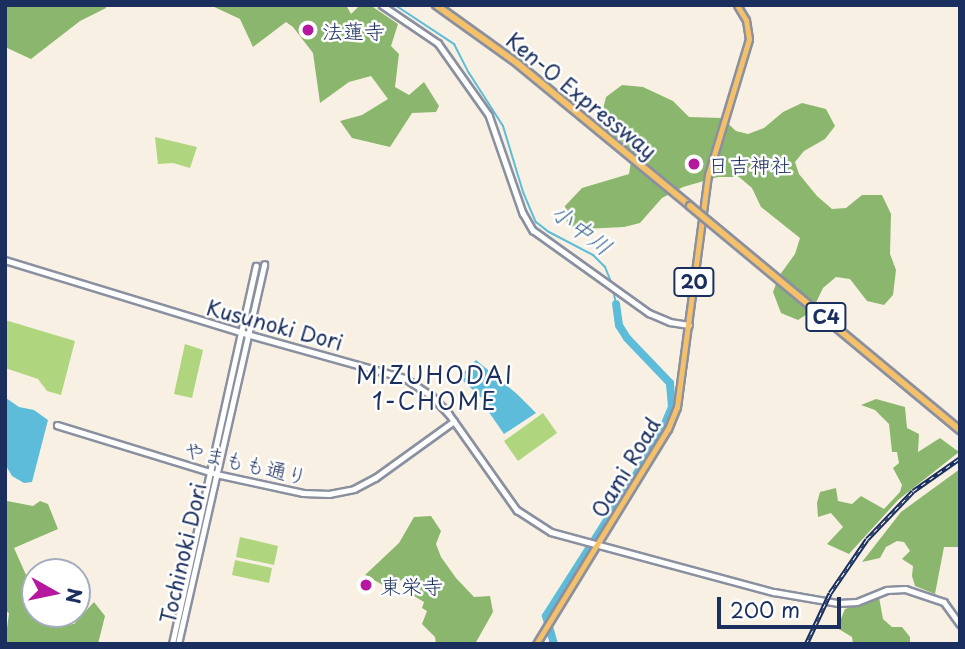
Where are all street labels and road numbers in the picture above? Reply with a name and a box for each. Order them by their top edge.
street label: Ken-O Expressway [501,26,663,164]
road number: 20 [673,266,715,298]
street label: Kusunoki Dori [203,293,347,355]
road number: C4 [805,302,847,332]
street label: Oami Road [585,413,665,521]
street label: やまもも通り [182,436,310,488]
street label: Tochinoki Dori [154,480,210,626]

